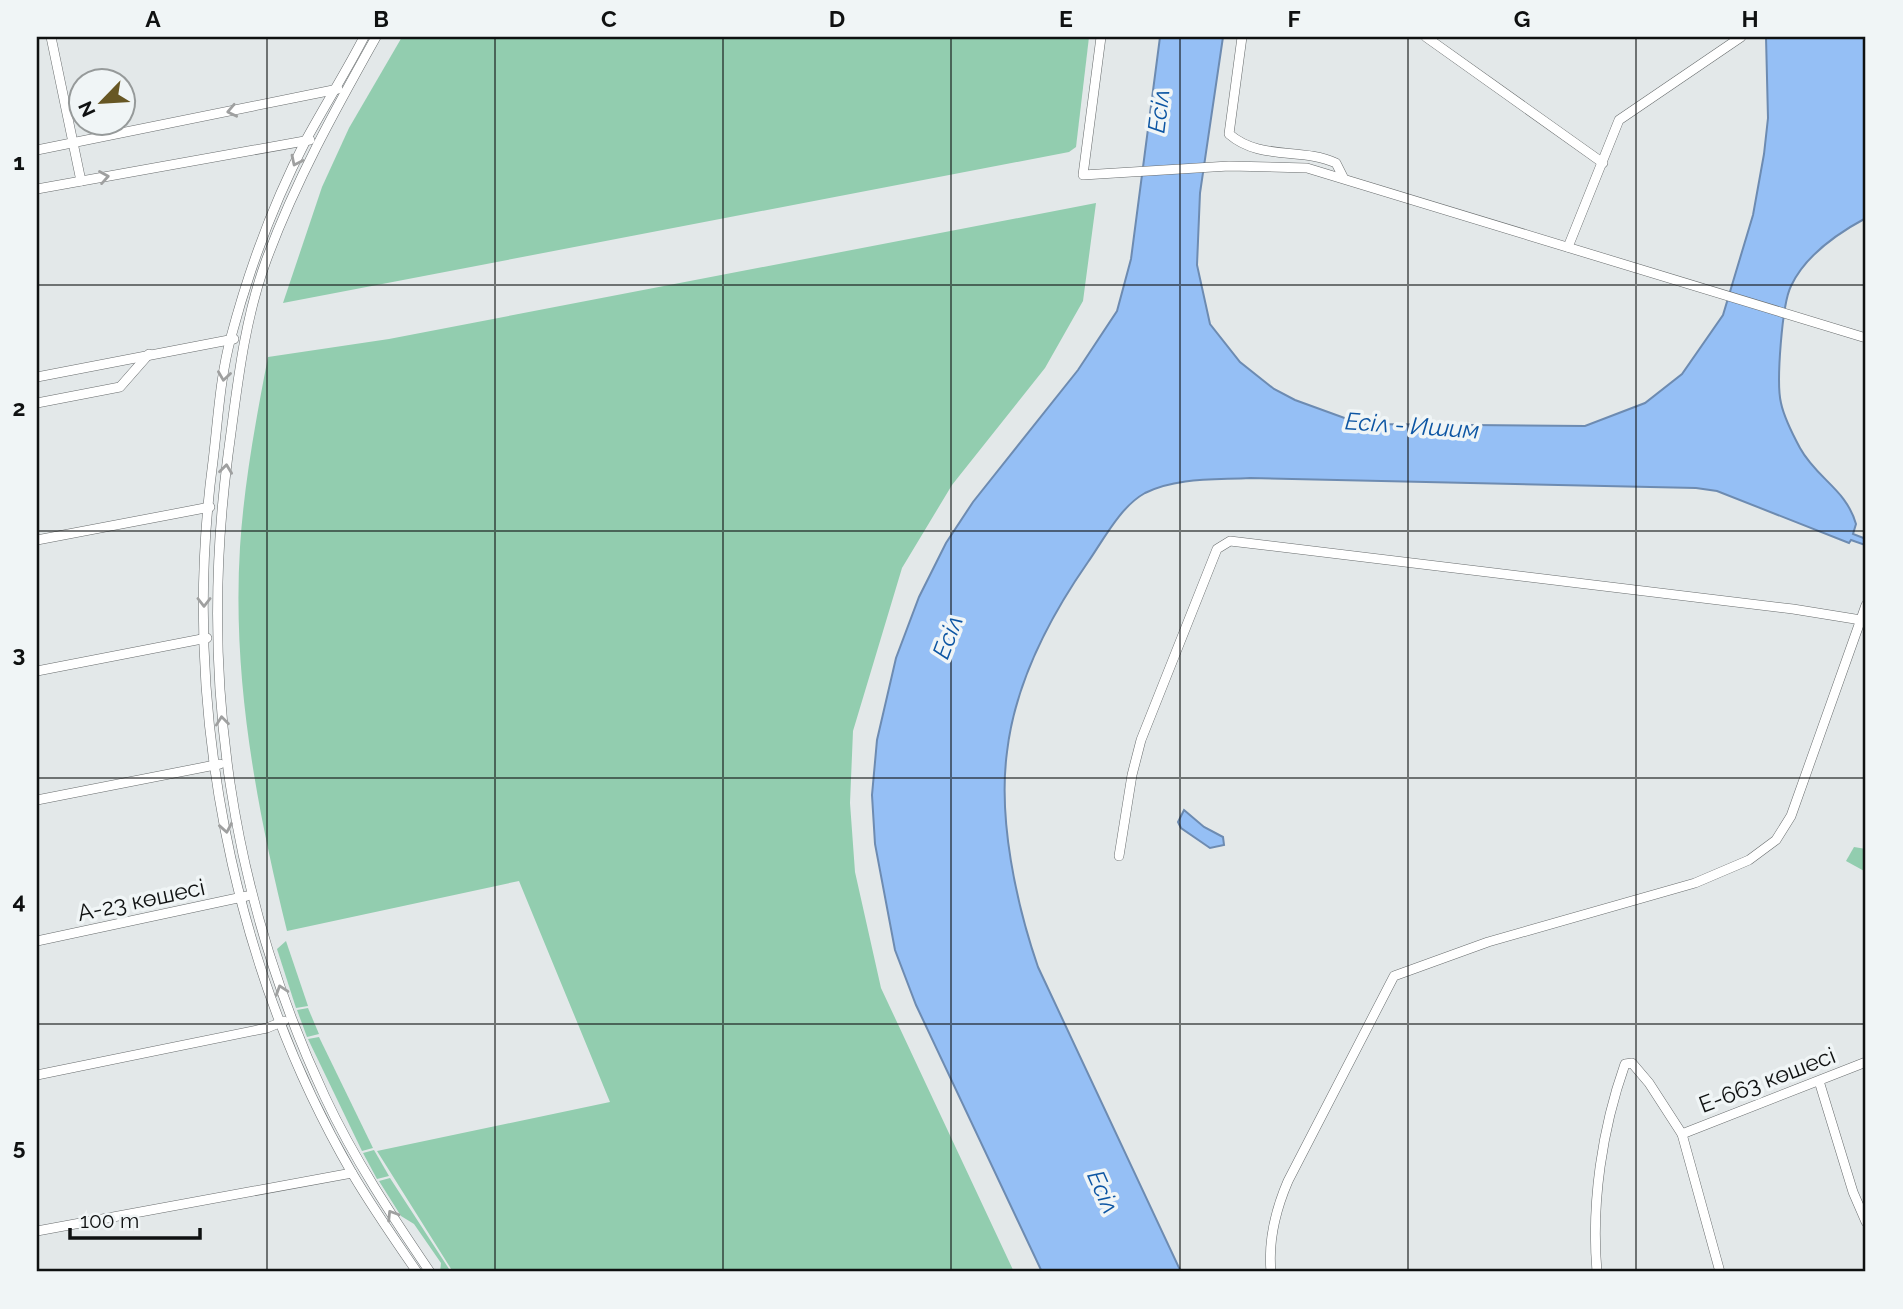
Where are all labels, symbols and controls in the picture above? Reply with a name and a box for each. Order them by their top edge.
text: A [145,5,161,32]
text: B [373,5,389,32]
text: C [601,5,617,32]
text: D [829,5,845,32]
text: E [1059,5,1073,32]
text: F [1287,5,1301,32]
text: G [1514,5,1530,32]
text: H [1741,5,1759,32]
north arrow [66,66,136,136]
water label: Есіл [1141,87,1176,135]
text: N [74,98,100,120]
one-way arrow [226,102,238,117]
text: 1 [13,148,25,175]
one-way arrow [291,154,305,166]
one-way arrow [98,170,110,185]
one-way arrow [216,370,231,382]
text: 2 [13,394,25,421]
water label: Есіл - Ишим [1344,406,1481,445]
one-way arrow [219,464,234,475]
one-way arrow [196,597,212,608]
water label: Есіл [926,611,969,663]
text: 3 [13,640,25,667]
one-way arrow [214,715,229,726]
one-way arrow [218,822,233,834]
street label: А-23 көшесі [75,873,207,926]
text: 4 [12,887,26,914]
one-way arrow [275,984,290,996]
street label: Е-663 көшесі [1695,1041,1839,1118]
text: 5 [13,1133,26,1160]
water label: Есіл [1081,1166,1126,1218]
scale bar [70,1197,200,1241]
text: 100 m [80,1208,139,1233]
one-way arrow [388,1210,401,1223]

